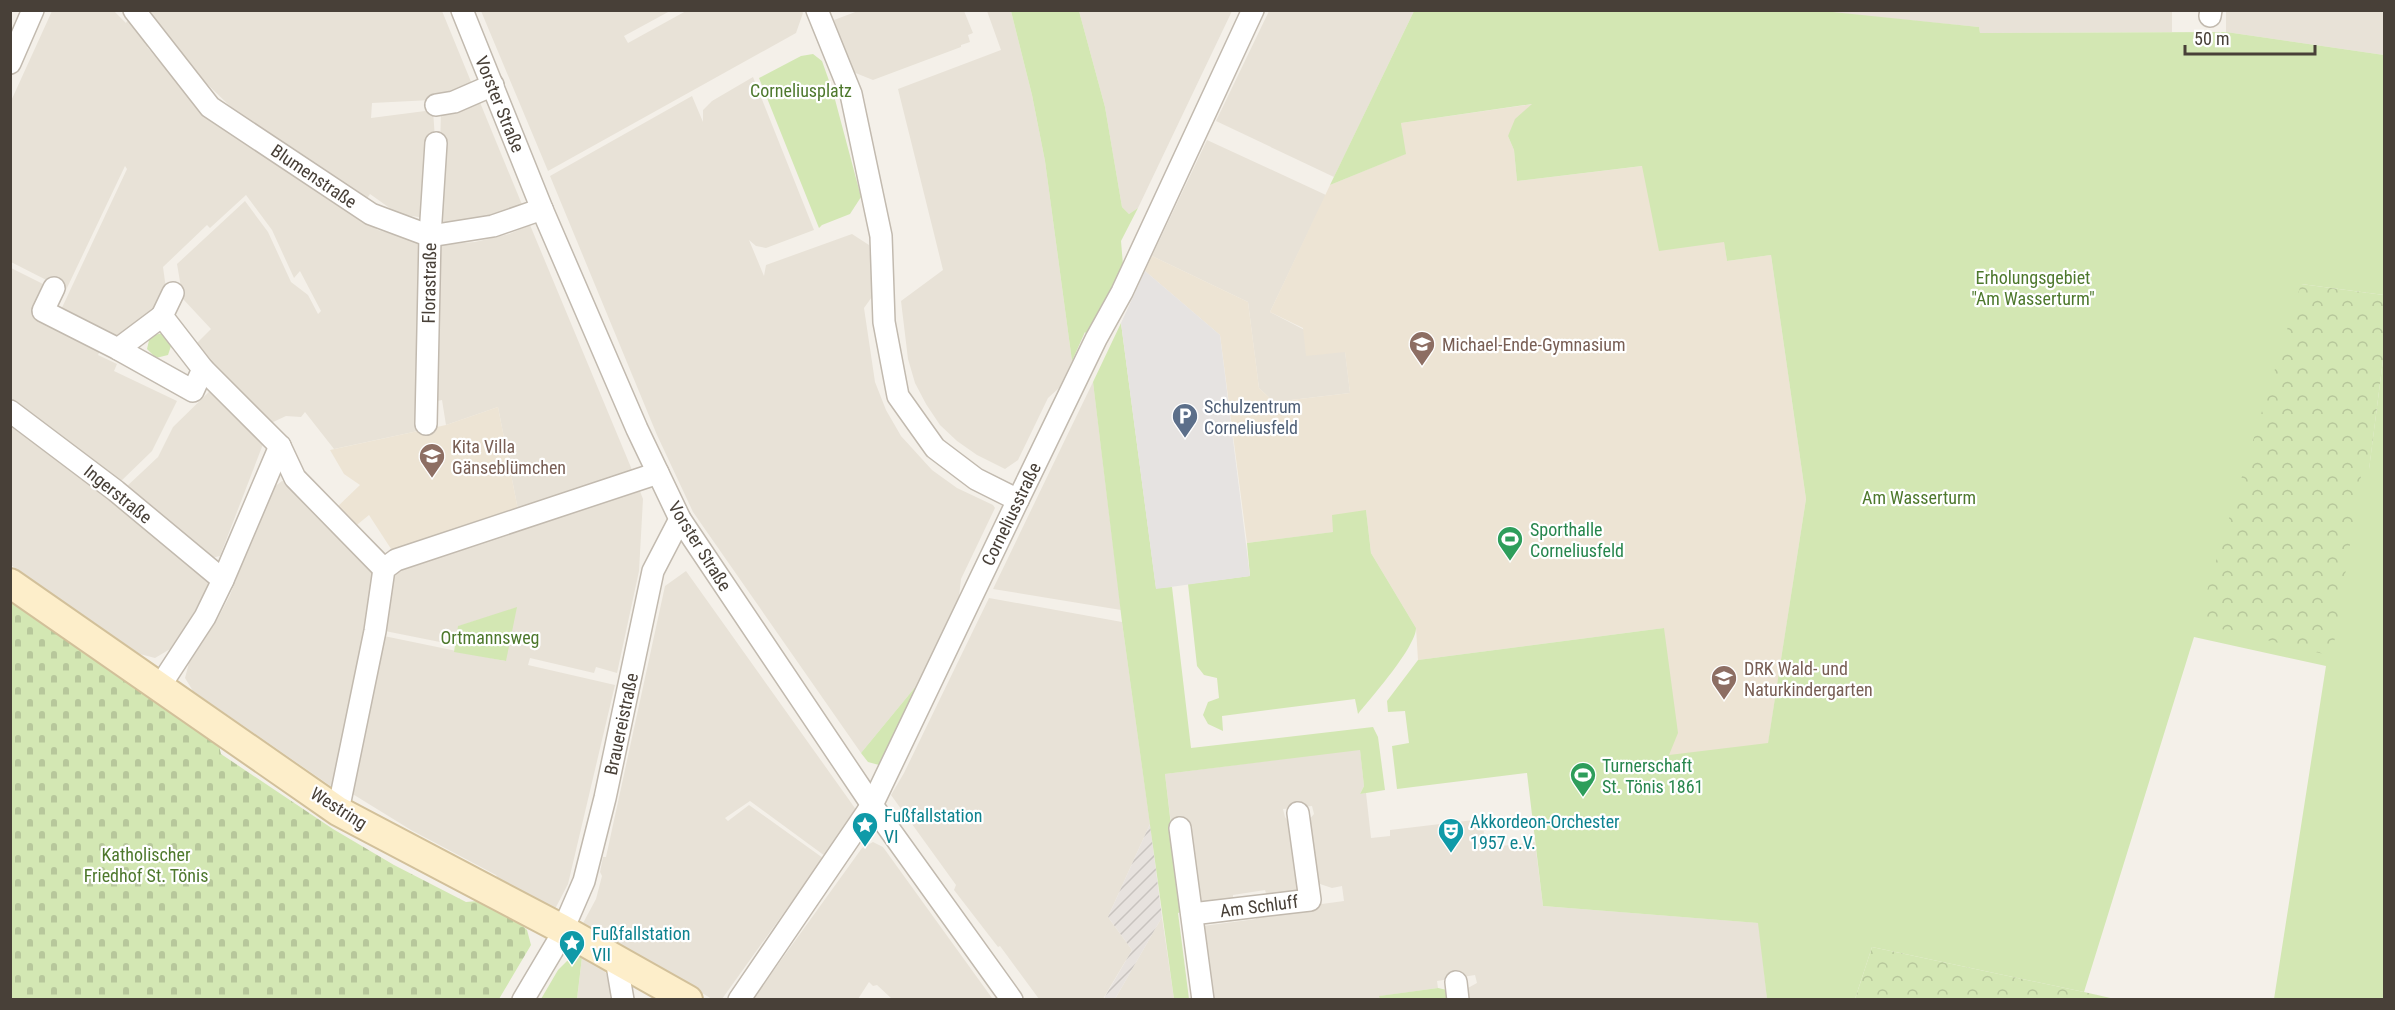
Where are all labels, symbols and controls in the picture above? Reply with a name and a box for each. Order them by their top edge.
scale bar [2185,18,2316,56]
text: 50 m [2194,28,2229,49]
street label: Vorster Straße [471,53,529,155]
park label: Corneliusplatz [750,80,852,101]
street label: Blumenstraße [267,140,361,212]
street label: Florastraße [418,242,440,324]
park label: Erholungsgebiet "Am Wasserturm" [1971,267,2095,309]
school or university icon: Michael-Ende-Gymnasium [1407,329,1437,367]
place label: Michael-Ende-Gymnasium [1442,334,1626,355]
place label: Schulzentrum Corneliusfeld [1204,396,1301,438]
parking icon: Schulzentrum Corneliusfeld [1170,401,1200,439]
place label: Kita Villa Gänseblümchen [452,436,566,478]
school or university icon: Kita Villa Gänseblümchen [417,441,447,479]
street label: Corneliusstraße [977,459,1045,569]
street label: Ingerstraße [80,460,156,528]
park label: Am Wasserturm [1862,487,1976,508]
street label: Vorster Straße [664,497,736,595]
place label: Sporthalle Corneliusfeld [1530,519,1624,561]
sports icon: Sporthalle Corneliusfeld [1495,524,1525,562]
park label: Ortmannsweg [441,627,539,648]
place label: DRK Wald- und Naturkindergarten [1744,658,1873,700]
school or university icon: DRK Wald- und Naturkindergarten [1709,663,1739,701]
street label: Brauereistraße [600,671,642,777]
place label: Turnerschaft St. Tönis 1861 [1602,755,1703,797]
sports icon: Turnerschaft St. Tönis 1861 [1568,760,1598,798]
street label: Westring [307,783,371,833]
place label: Fußfallstation VI [884,805,983,847]
place icon: Fußfallstation VI [850,810,880,848]
place label: Akkordeon-Orchester 1957 e.V. [1470,811,1620,853]
theatre icon: Akkordeon-Orchester 1957 e.V. [1436,816,1466,854]
park label: Katholischer Friedhof St. Tönis [84,844,208,886]
street label: Am Schluff [1219,891,1300,921]
place label: Fußfallstation VII [592,923,691,965]
place icon: Fußfallstation VII [557,928,587,966]

